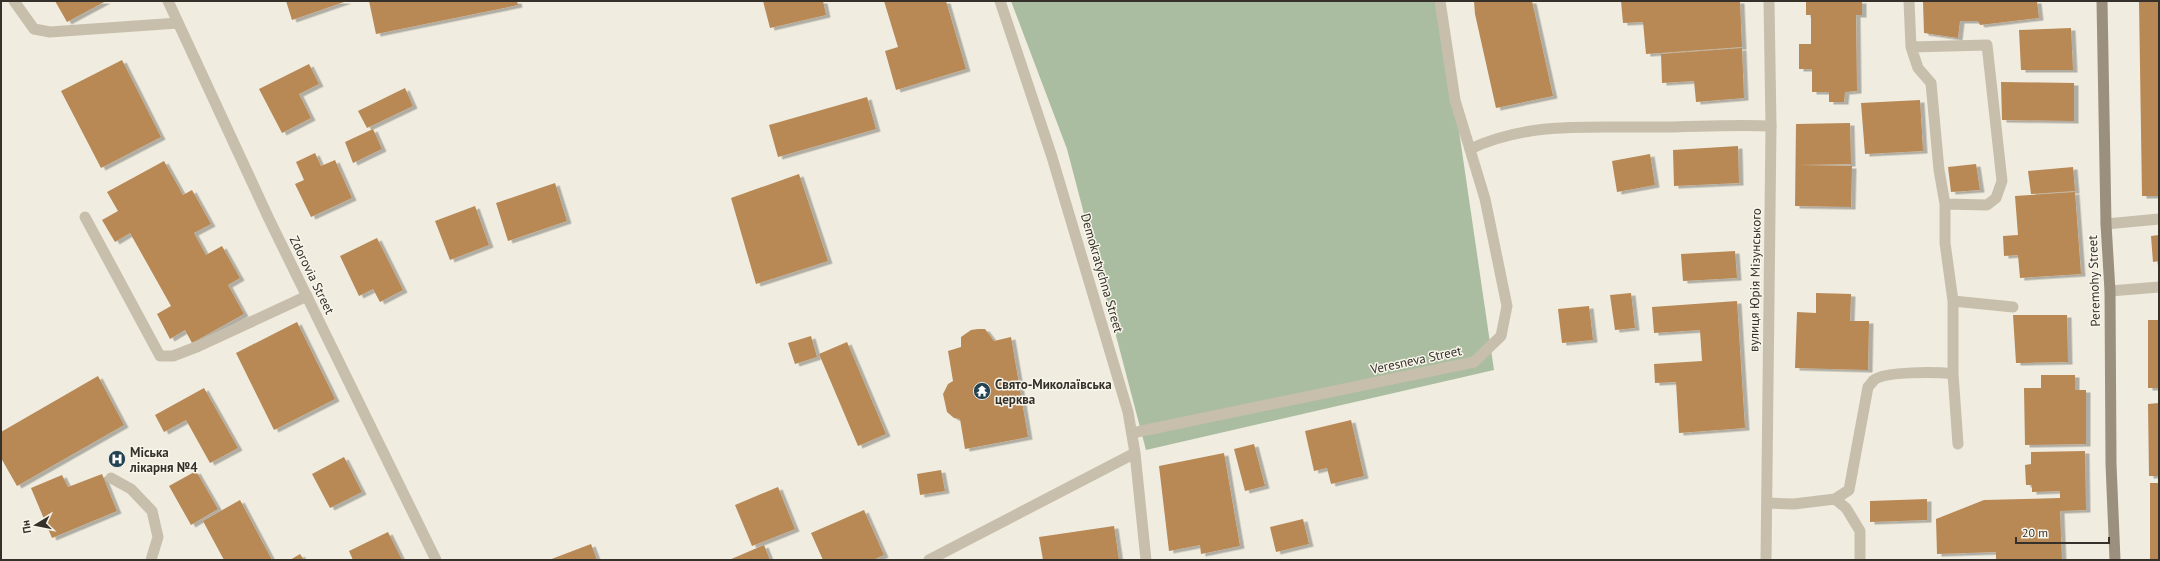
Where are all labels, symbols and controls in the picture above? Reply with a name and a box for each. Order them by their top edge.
street label: вулиця Юрія Мізунського [1745,208,1765,352]
street label: Demokratychna Street [1077,211,1127,335]
street label: Zdorovia Street [286,233,339,318]
street label: Peremohy Street [2084,234,2104,327]
street label: Veresneva Street [1368,342,1464,378]
place label: Свято-Миколаївська церква [995,376,1112,408]
temple icon: Свято-Миколаївська церква [972,381,992,401]
place label: Міська лікарня №4 [129,444,198,476]
hospital icon: Міська лікарня №4 [107,449,127,469]
north arrow [16,505,56,545]
text: Пн [18,519,34,534]
scale bar [2016,519,2109,545]
text: 20 m [2022,525,2048,540]

